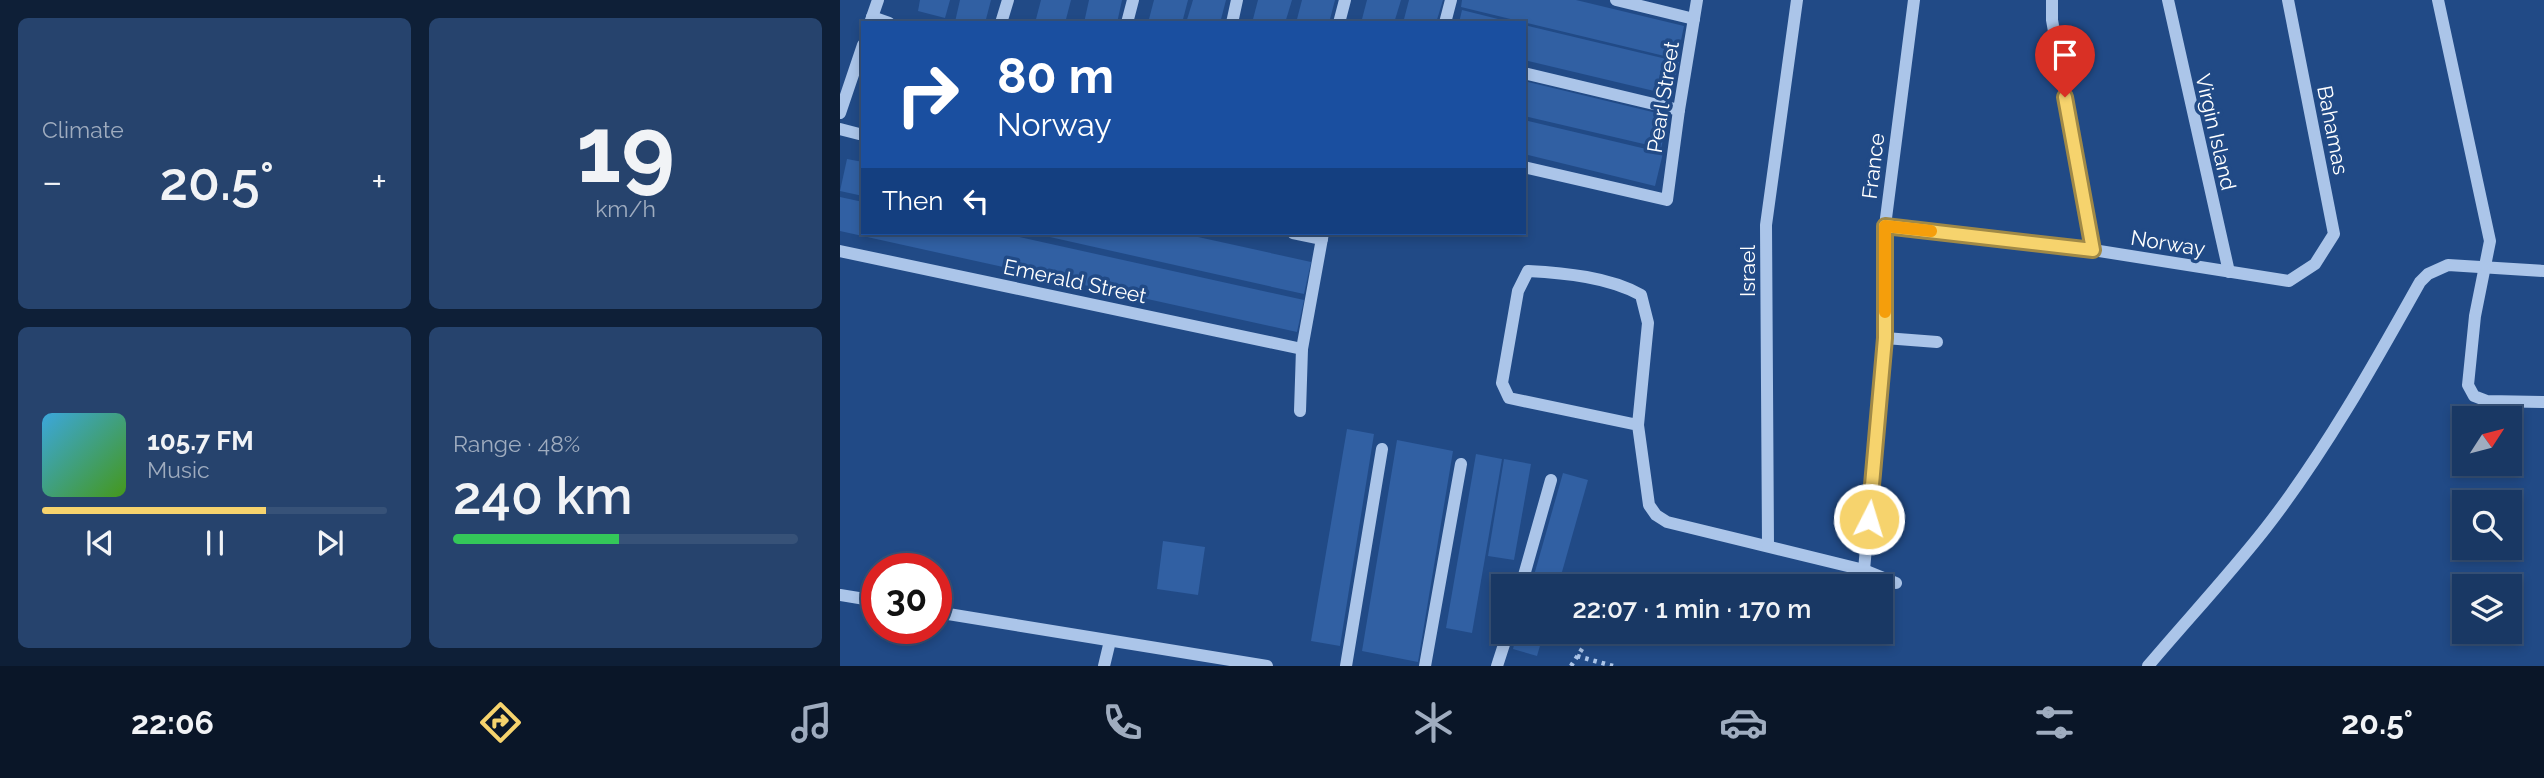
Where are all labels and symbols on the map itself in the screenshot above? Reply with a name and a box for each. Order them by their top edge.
pin [2035,25,2095,97]
street label: Pearl Street [1642,39,1684,155]
street label: Virgin Island [2190,71,2242,193]
street label: Bahamas [2312,83,2354,177]
street label: France [1857,132,1889,200]
street label: Norway [2129,225,2207,261]
street label: Israel [1735,245,1760,297]
street label: Emerald Street [1001,254,1149,308]
north arrow [2452,406,2522,476]
position arrow [1832,482,1906,556]
speed limit sign: 30 [861,553,952,644]

